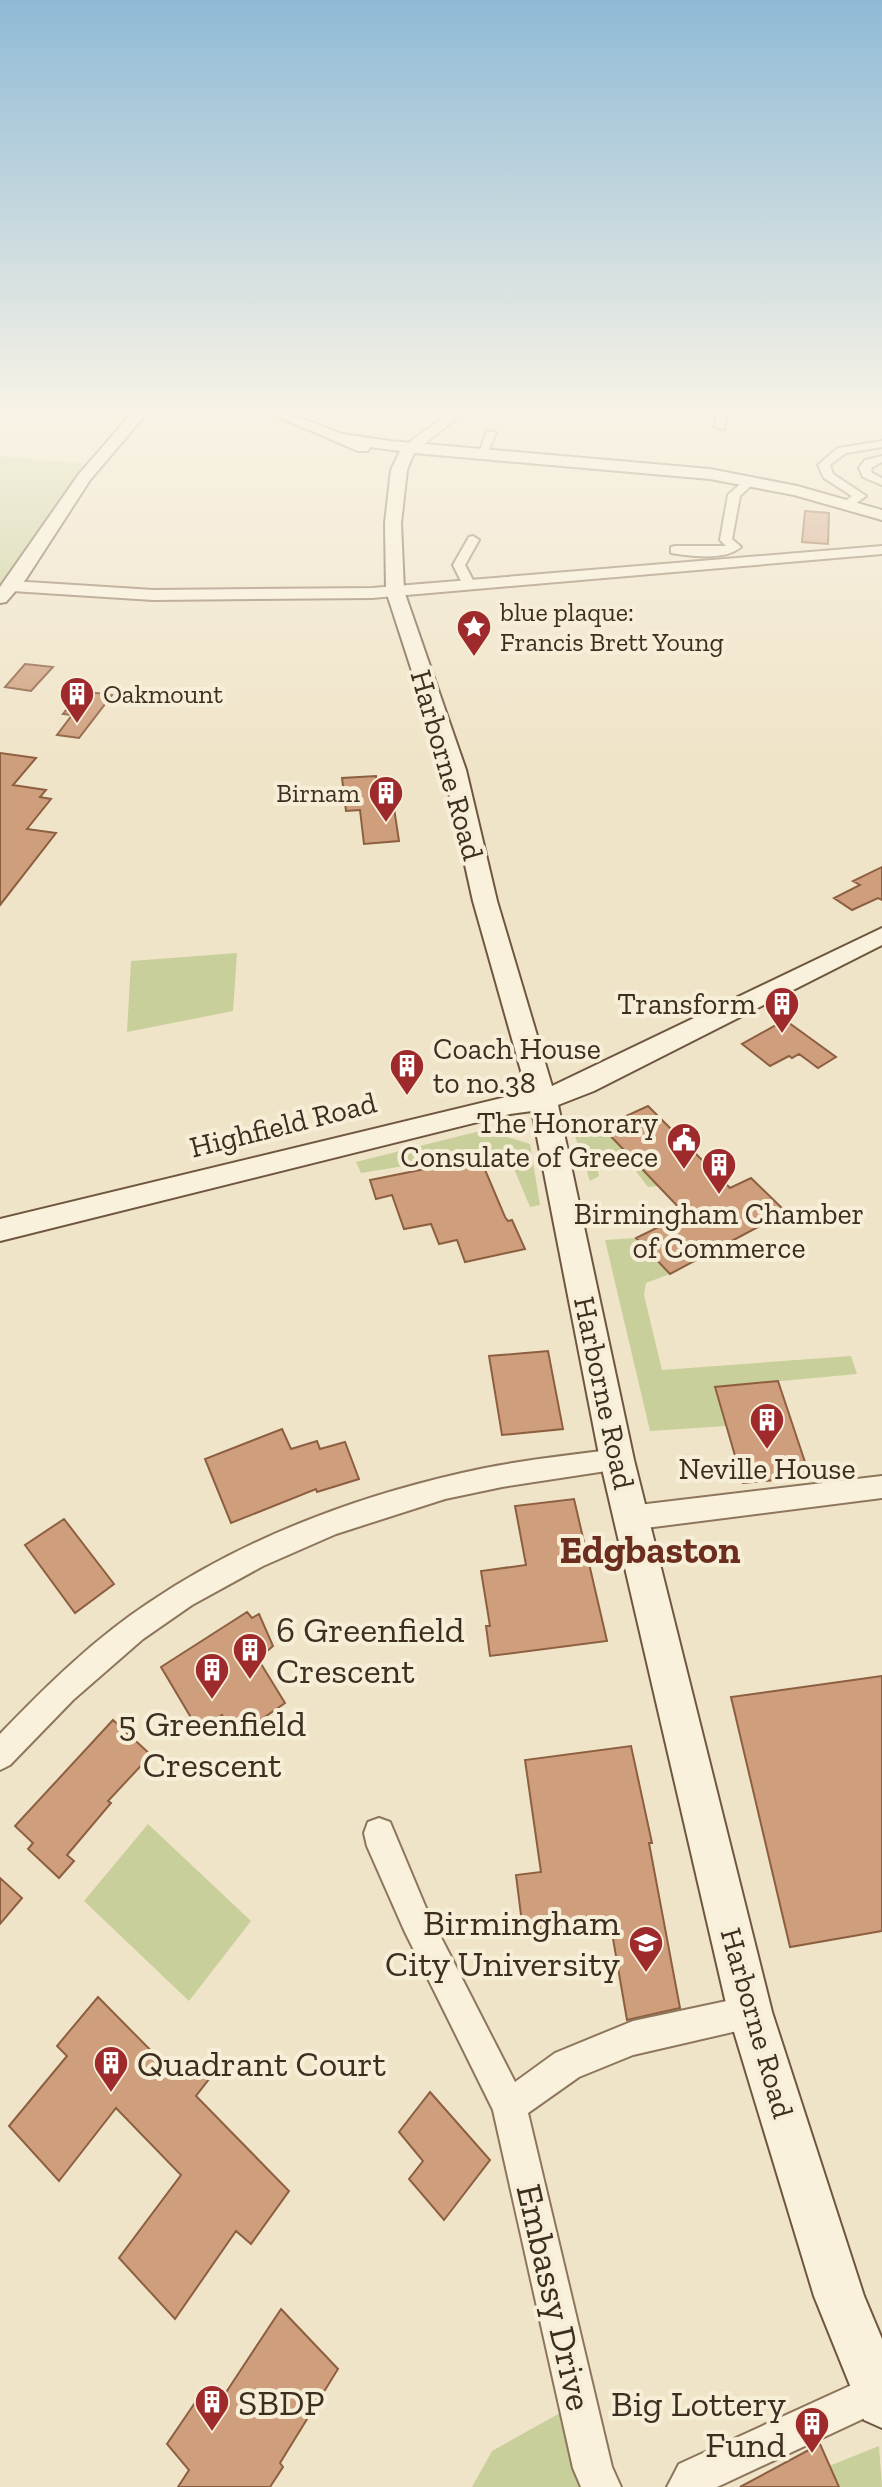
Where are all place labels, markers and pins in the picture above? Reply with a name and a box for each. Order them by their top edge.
place label: blue plaque: Francis Brett Young [499,596,724,658]
place icon: blue plaque: Francis Brett Young [455,608,493,658]
building icon: Oakmount [58,675,96,725]
place label: Oakmount [103,678,223,710]
building icon: Birnam [367,774,405,824]
place label: Birnam [276,777,361,809]
building icon: Transform [763,985,801,1035]
place label: Transform [617,986,756,1022]
place label: Coach House to no.38 [433,1031,601,1101]
building icon: Coach House to no.38 [388,1047,426,1097]
place label: The Honorary Consulate of Greece [400,1105,659,1175]
public building icon: The Honorary Consulate of Greece [665,1121,703,1171]
building icon: Birmingham Chamber of Commerce [700,1146,738,1196]
place label: Birmingham Chamber of Commerce [574,1196,864,1266]
building icon: Neville House [748,1401,786,1451]
place label: Neville House [679,1451,856,1487]
place label: 6 Greenfield Crescent [276,1608,465,1692]
building icon: 6 Greenfield Crescent [231,1631,269,1681]
building icon: 5 Greenfield Crescent [193,1651,231,1701]
place label: 5 Greenfield Crescent [118,1702,306,1786]
place label: Birmingham City University [385,1901,621,1985]
school or university icon: Birmingham City University [627,1924,665,1974]
place label: Quadrant Court [137,2042,387,2085]
building icon: Quadrant Court [92,2044,130,2094]
place label: SBDP [238,2381,325,2424]
place label: Big Lottery Fund [611,2382,787,2466]
building icon: SBDP [193,2383,231,2433]
building icon: Big Lottery Fund [793,2405,831,2455]

